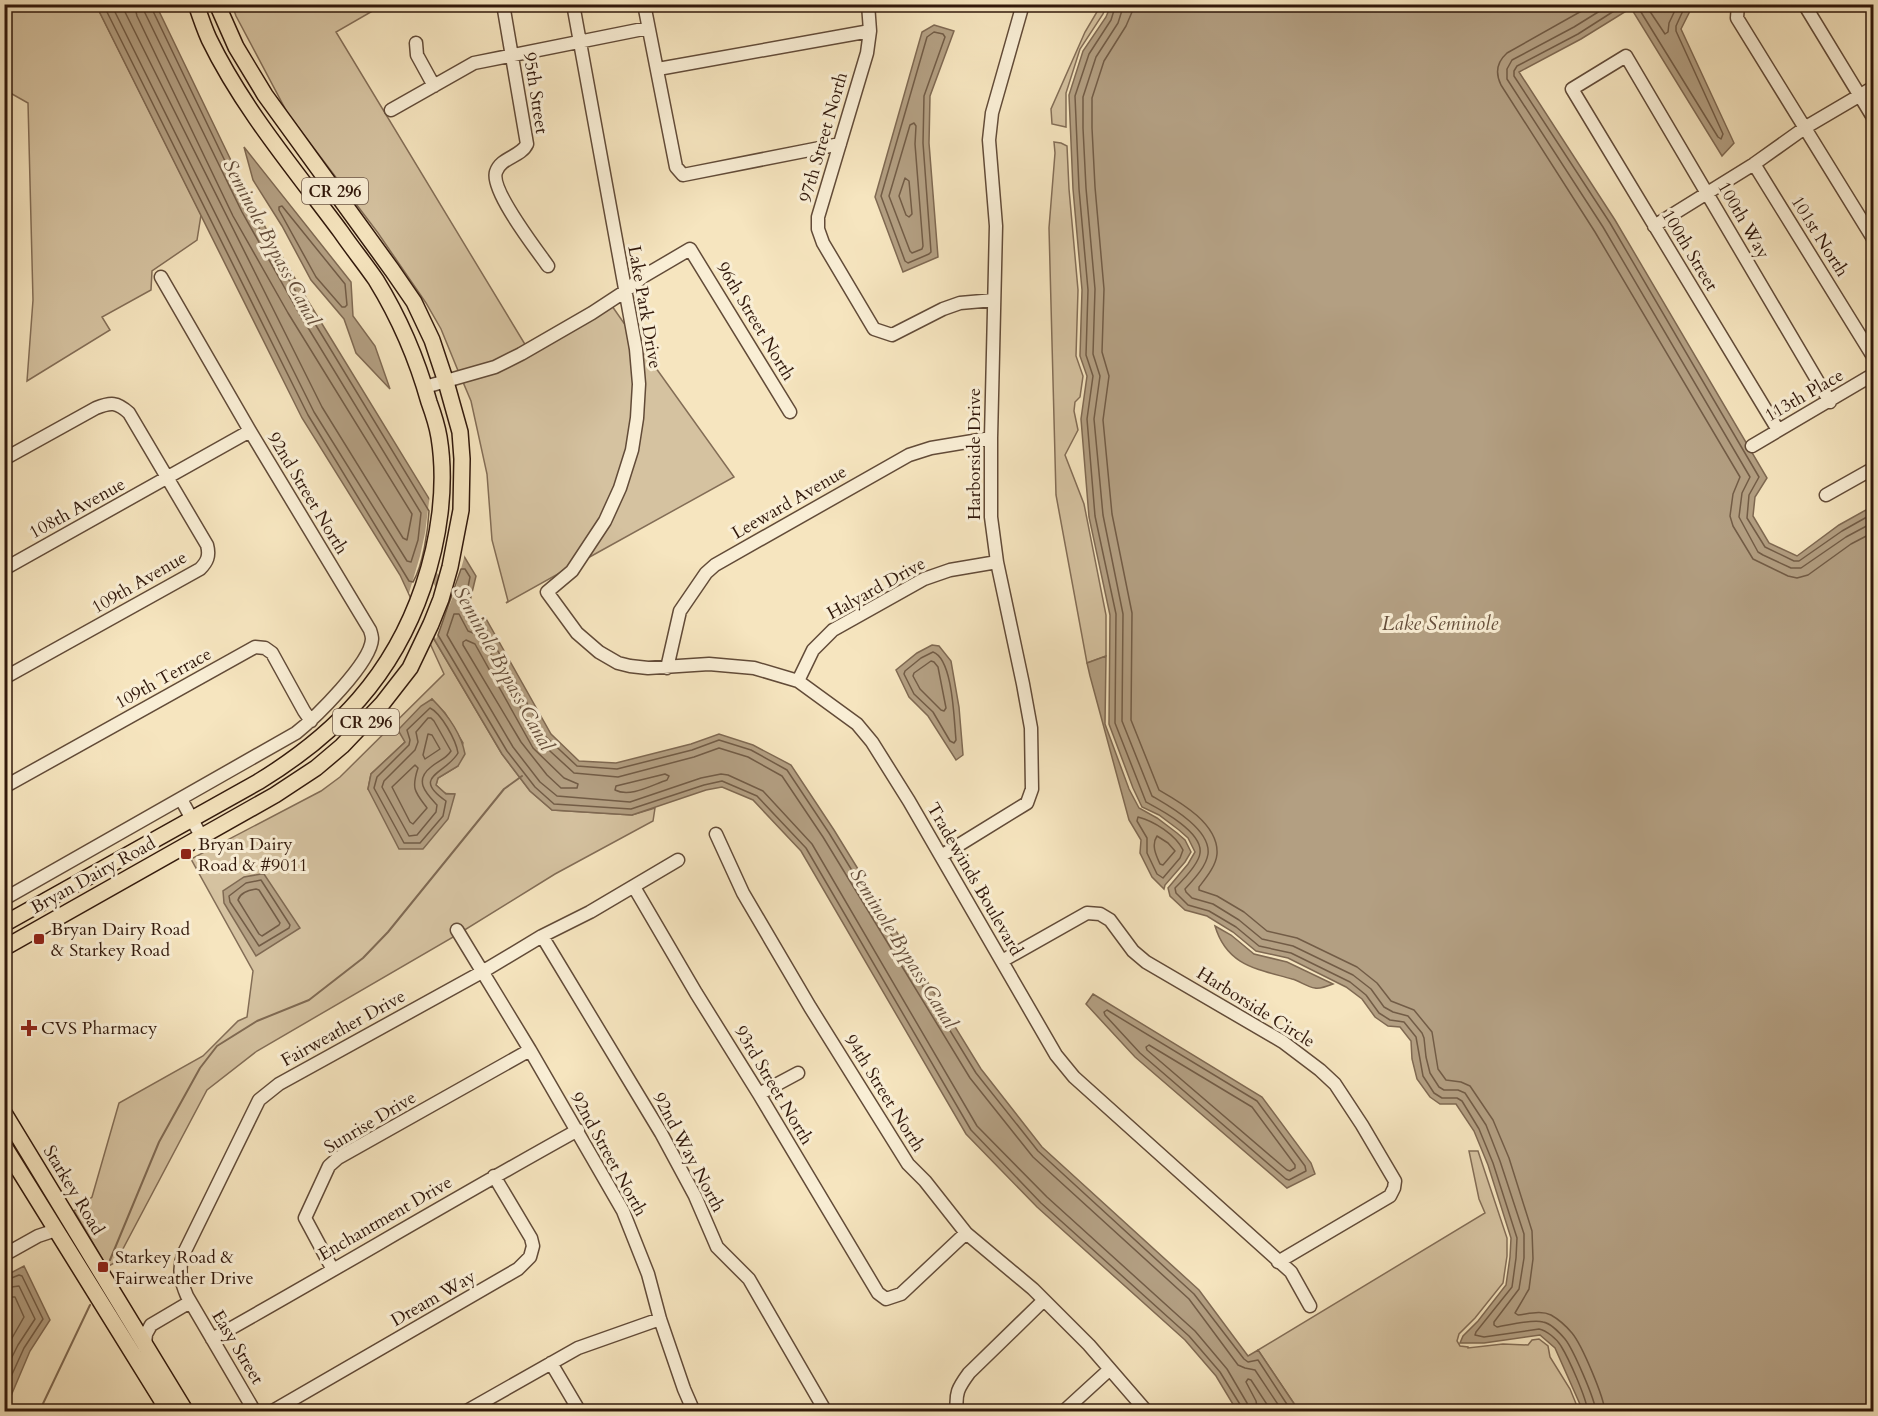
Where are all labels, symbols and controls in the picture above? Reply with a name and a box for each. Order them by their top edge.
street label: 95th Street [517,51,554,136]
street label: 97th Street North [793,69,854,205]
water label: Seminole Bypass Canal [216,154,327,331]
street label: 100th Way [1711,177,1776,264]
road number: CR 296 [302,178,368,204]
street label: 101st North [1785,191,1854,282]
street label: 100th Street [1655,205,1724,296]
street label: Lake Park Drive [621,244,668,370]
street label: 96th Street North [710,257,801,385]
street label: 113th Place [1760,363,1848,428]
street label: Harborside Drive [962,388,987,520]
street label: 92nd Street North [261,427,354,559]
street label: Leeward Avenue [727,459,851,545]
street label: 108th Avenue [25,472,130,545]
street label: 109th Avenue [87,545,192,620]
street label: Halyard Drive [822,551,930,626]
water label: Seminole Bypass Canal [447,581,560,756]
water label: Lake Seminole [1382,610,1498,637]
street label: 109th Terrace [111,642,216,715]
road number: CR 296 [333,709,399,735]
street label: Tradewinds Boulevard [920,798,1029,961]
street label: Bryan Dairy Road [26,831,160,920]
place label: Bryan Dairy Road & #9011 [198,832,308,878]
marker: Bryan Dairy Road & #9011 [179,847,193,861]
water label: Seminole Bypass Canal [843,863,964,1034]
place label: Bryan Dairy Road & Starkey Road [51,917,191,963]
marker: Bryan Dairy Road & Starkey Road [32,932,46,946]
street label: Harborside Circle [1192,961,1320,1054]
street label: Fairweather Drive [277,984,410,1073]
place label: CVS Pharmacy [41,1016,158,1041]
marker: CVS Pharmacy [22,1021,36,1035]
street label: 93rd Street North [728,1021,819,1150]
street label: 94th Street North [838,1030,931,1157]
street label: Sunrise Drive [320,1085,421,1160]
street label: 92nd Street North [564,1088,653,1221]
street label: 92nd Way North [646,1088,731,1217]
street label: Starkey Road [37,1141,110,1240]
street label: Enchantment Drive [314,1170,457,1267]
place label: Starkey Road & Fairweather Drive [115,1245,254,1291]
marker: Starkey Road & Fairweather Drive [96,1260,110,1274]
street label: Dream Way [386,1264,481,1333]
street label: Easy Street [206,1305,270,1389]

